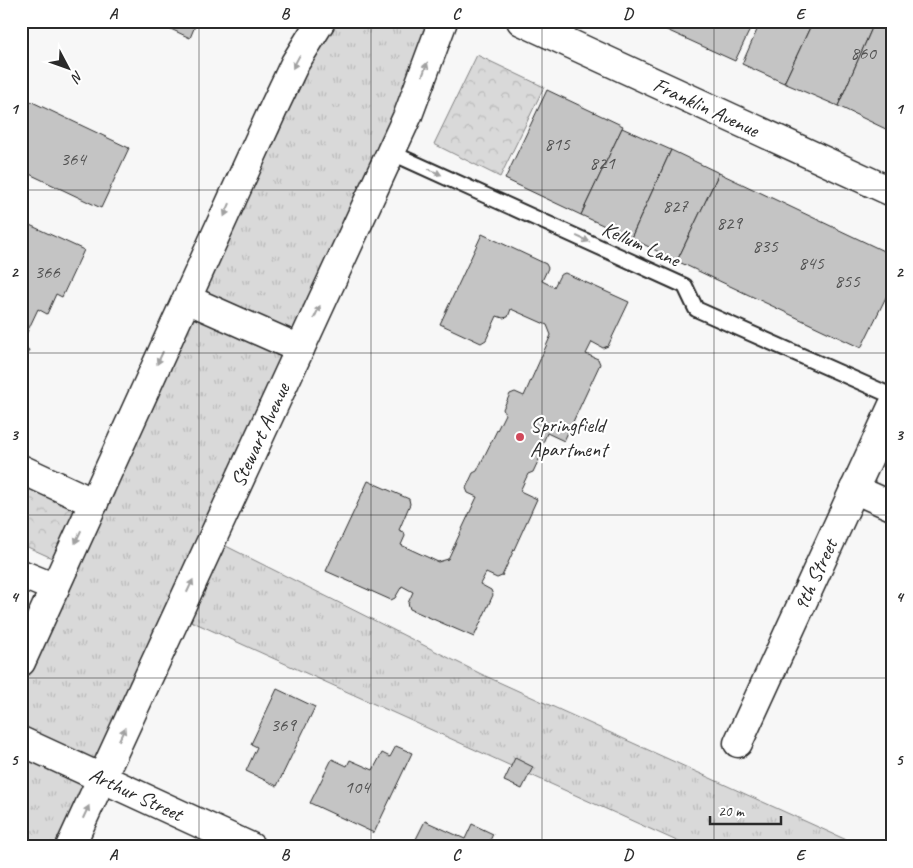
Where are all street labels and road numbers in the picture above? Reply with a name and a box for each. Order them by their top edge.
street label: Franklin Avenue [649,71,764,143]
street label: Kellum Lane [598,215,686,273]
street label: Stewart Avenue [225,378,296,491]
street label: 9th Street [787,533,844,615]
street label: Arthur Street [85,761,189,828]

